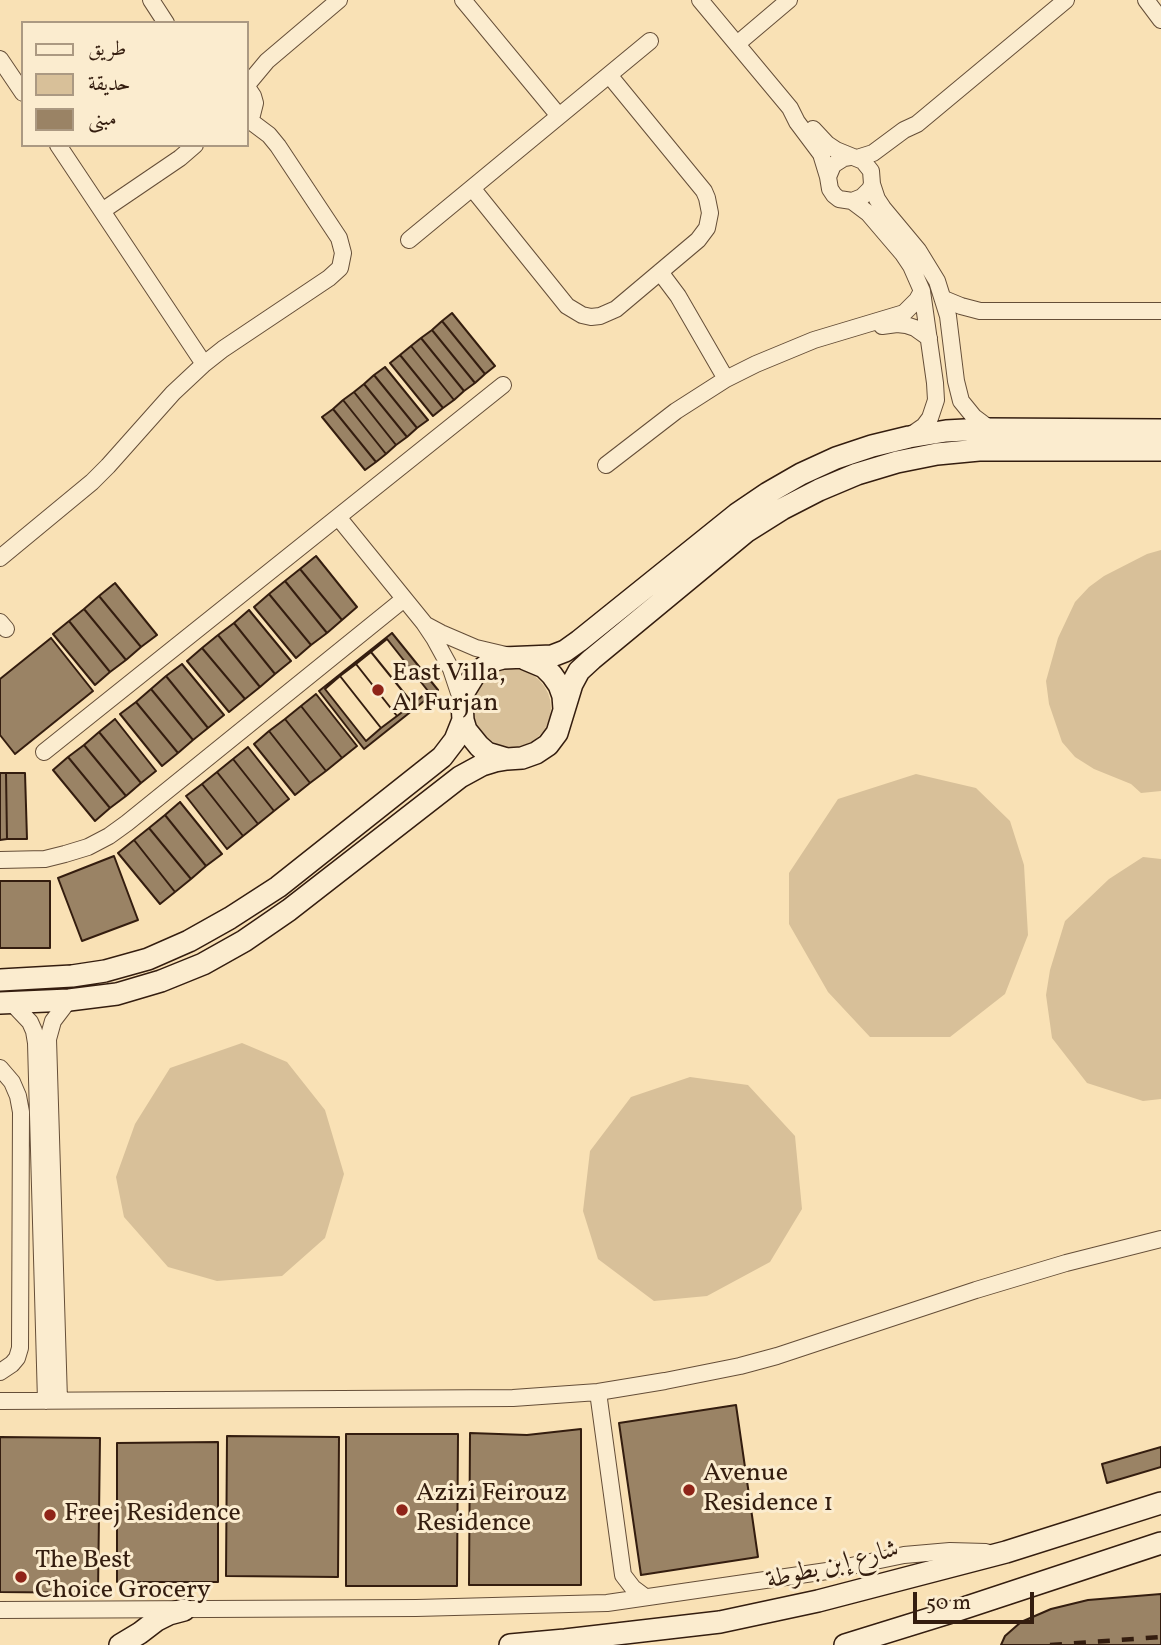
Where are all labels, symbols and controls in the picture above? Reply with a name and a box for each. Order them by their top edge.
legend [21,21,248,147]
text: طريق [88,35,126,64]
text: حديقة [88,70,131,99]
text: مبنى [88,105,117,134]
place label: East Villa, Al Furjan [392,659,506,720]
marker: East Villa, Al Furjan [370,682,386,698]
place label: Avenue Residence 1 [703,1459,833,1520]
place label: Azizi Feirouz Residence [416,1479,567,1540]
marker: Avenue Residence 1 [681,1482,697,1498]
place label: Freej Residence [64,1499,241,1531]
marker: Azizi Feirouz Residence [394,1502,410,1518]
marker: Freej Residence [42,1507,58,1523]
street label: شارع إبن بطوطة [763,1535,903,1599]
place label: The Best Choice Grocery [35,1546,211,1608]
marker: The Best Choice Grocery [13,1569,29,1585]
scale bar [916,1578,1037,1622]
text: 50 m [926,1589,971,1618]

